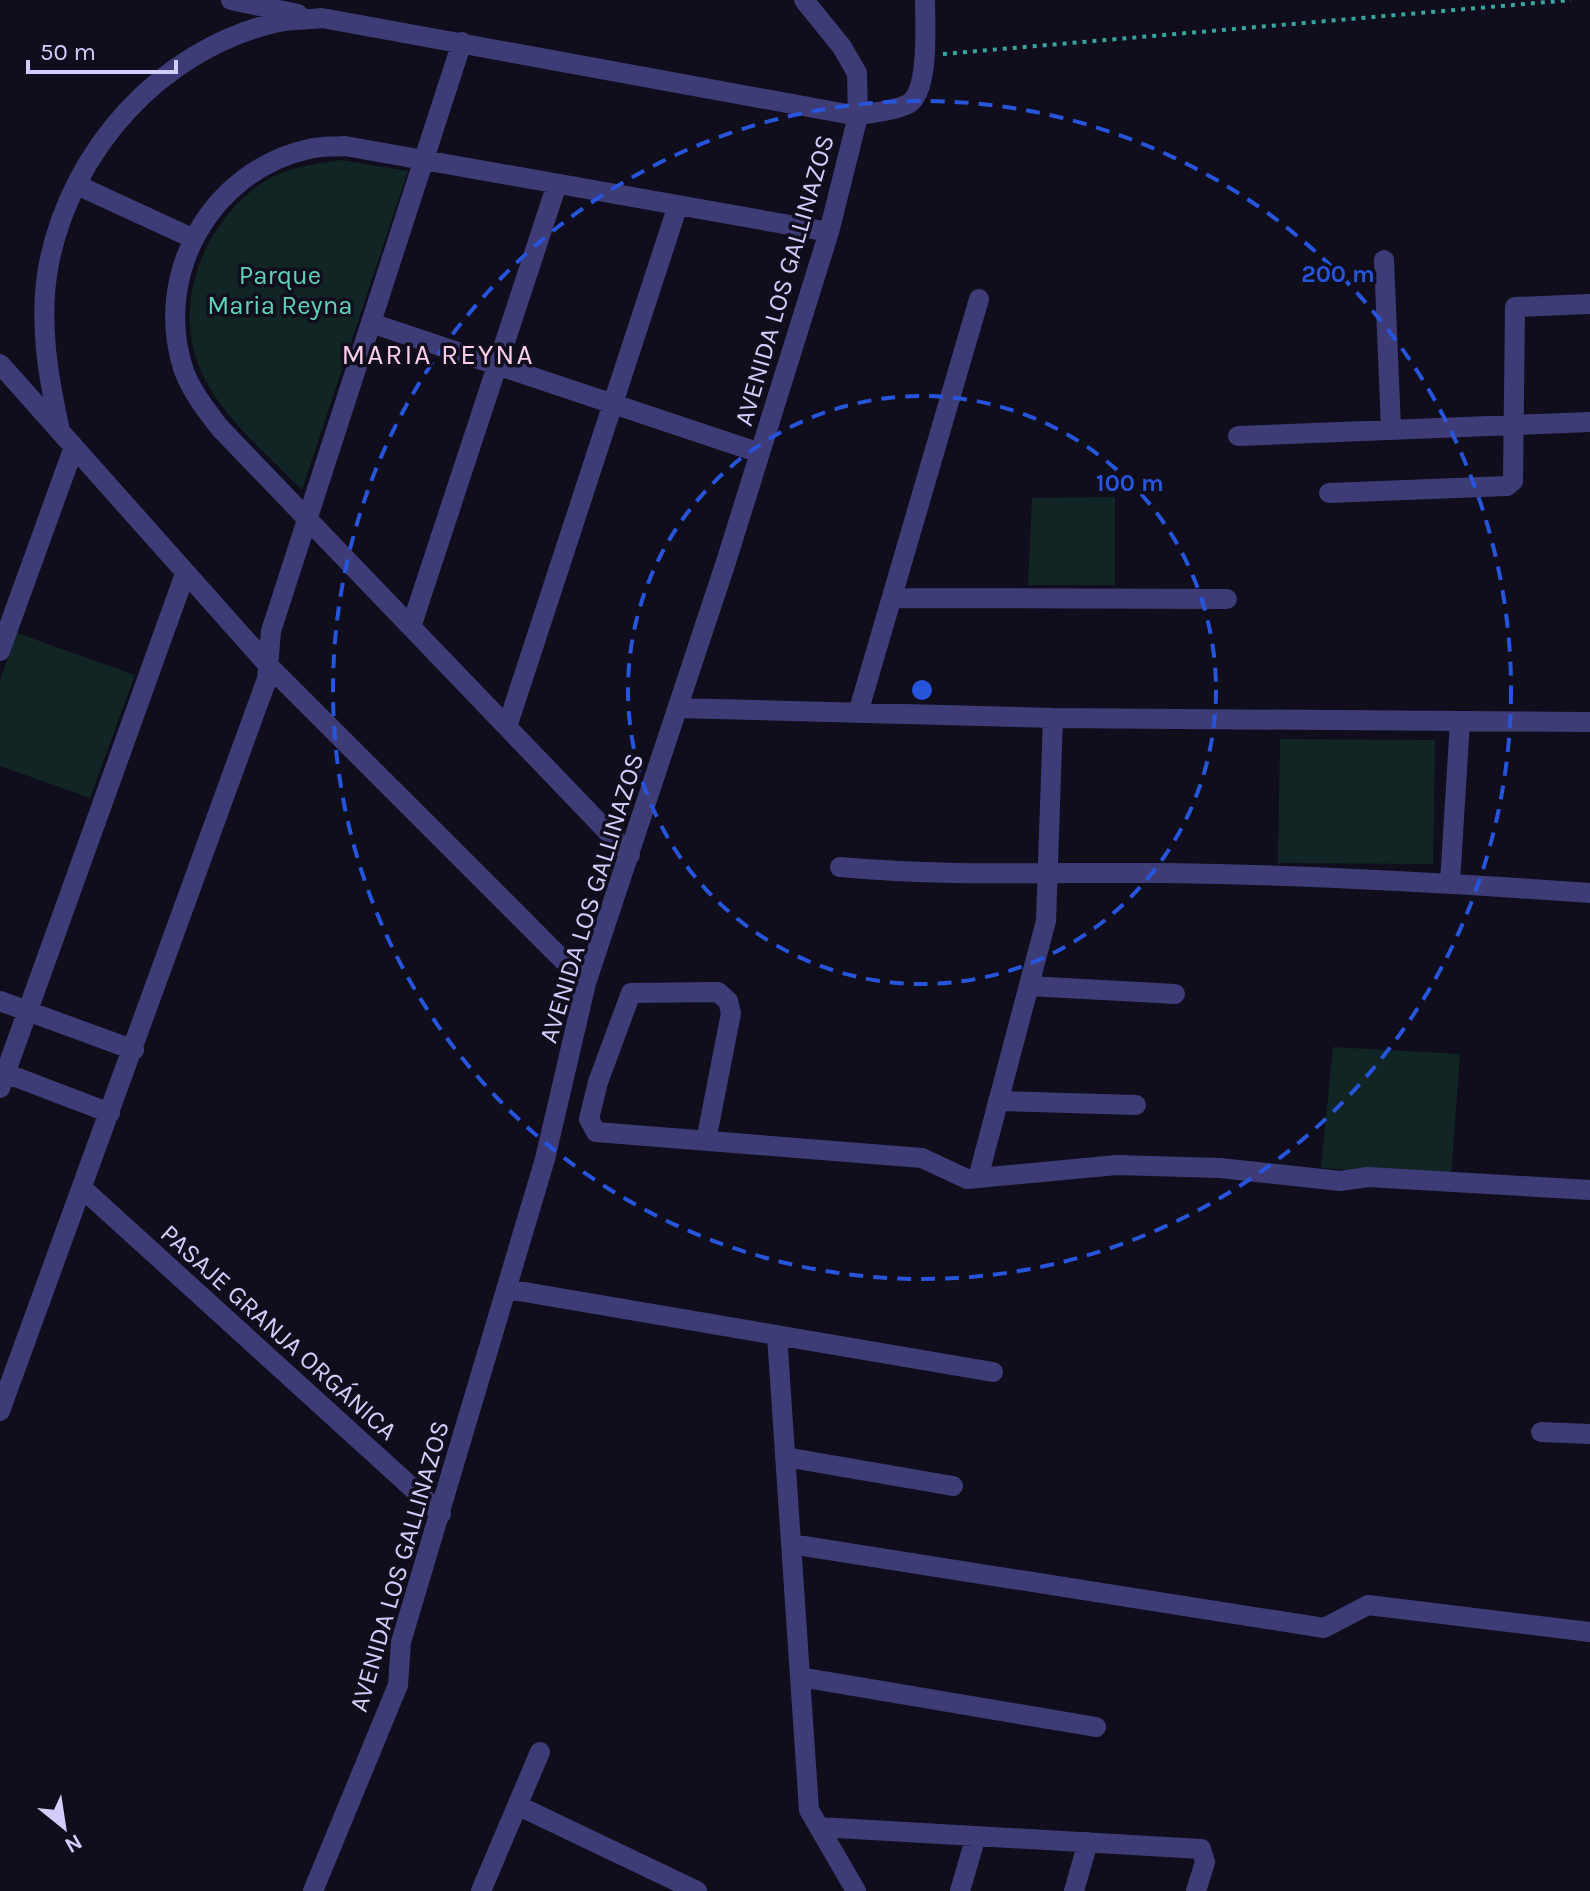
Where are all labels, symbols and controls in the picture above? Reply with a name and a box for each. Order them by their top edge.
scale bar [28,24,176,74]
text: 50 m [40,38,96,66]
street label: AVENIDA LOS GALLINAZOS [728,131,841,429]
park label: Parque Maria Reyna [207,260,353,321]
text: 200 m [1301,260,1375,288]
district label: MARIA REYNA [341,338,535,371]
text: 100 m [1096,469,1164,497]
centre of rings [908,676,936,704]
street label: AVENIDA LOS GALLINAZOS [533,749,650,1047]
street label: PASAJE GRANJA ORGÁNICA [154,1217,404,1447]
street label: AVENIDA LOS GALLINAZOS [343,1417,456,1715]
north arrow [24,1787,104,1867]
text: N [60,1828,87,1859]

